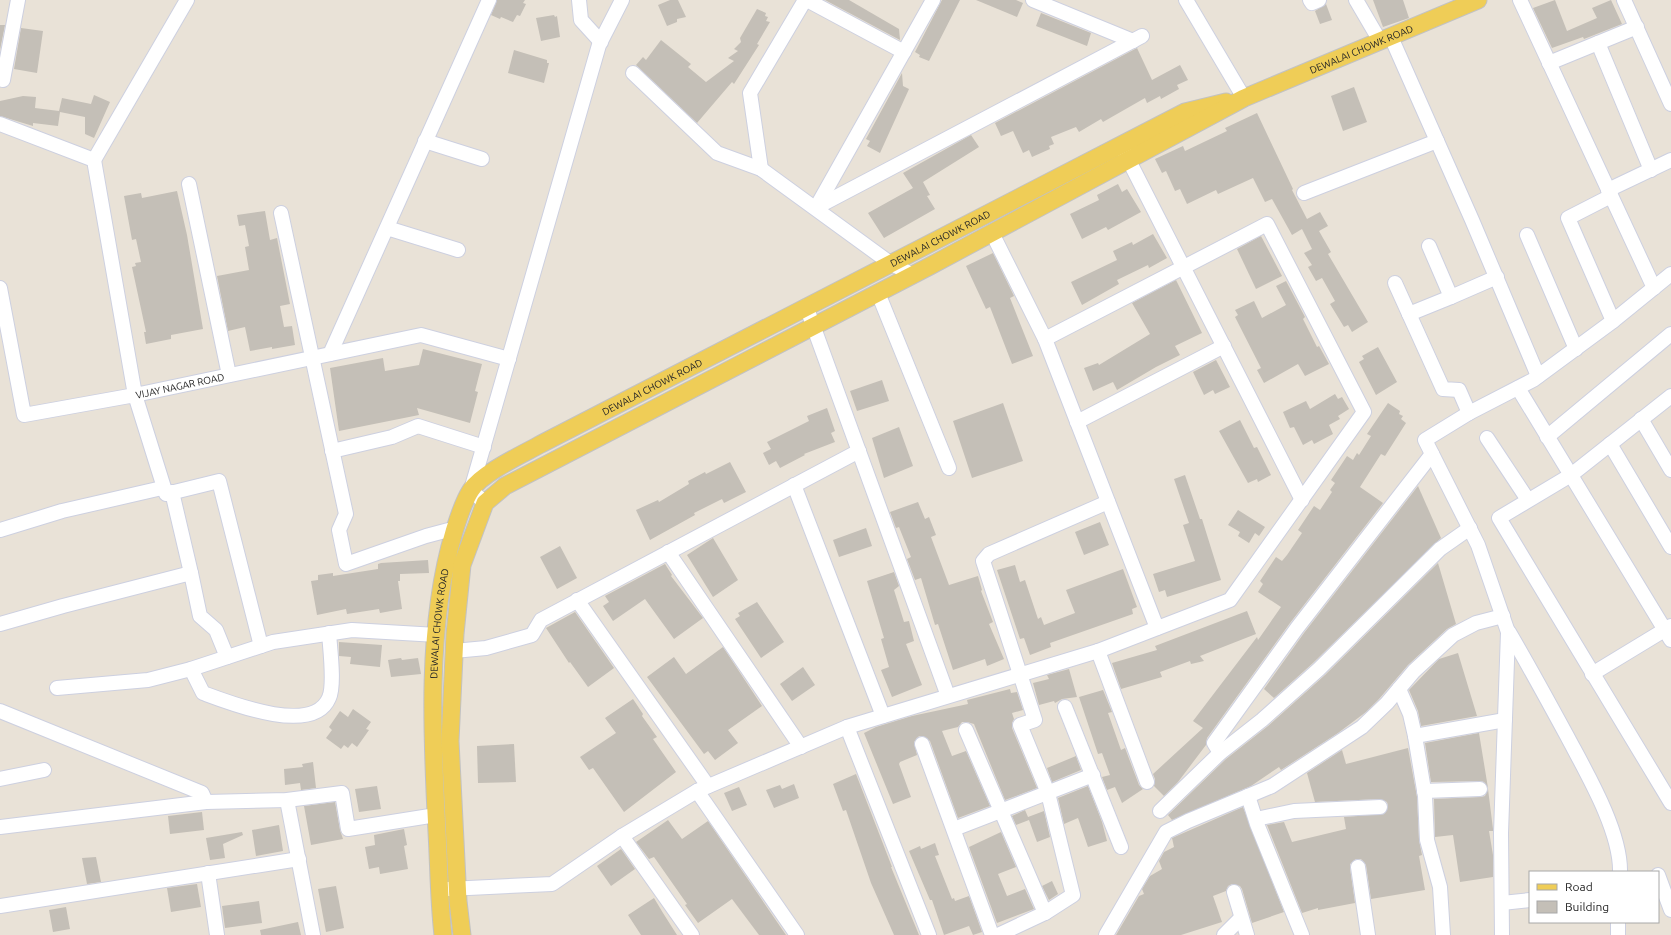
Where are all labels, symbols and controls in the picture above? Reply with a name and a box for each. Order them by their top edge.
street label: DEWALAI CHOWK ROAD [1308,22,1415,75]
street label: DEWALAI CHOWK ROAD [888,208,992,269]
street label: DEWALAI CHOWK ROAD [600,356,704,417]
street label: VIJAY NAGAR ROAD [134,371,225,400]
street label: DEWALAI CHOWK ROAD [428,567,450,679]
legend [1529,871,1659,923]
text: Road [1565,880,1593,893]
text: Building [1565,900,1609,913]

